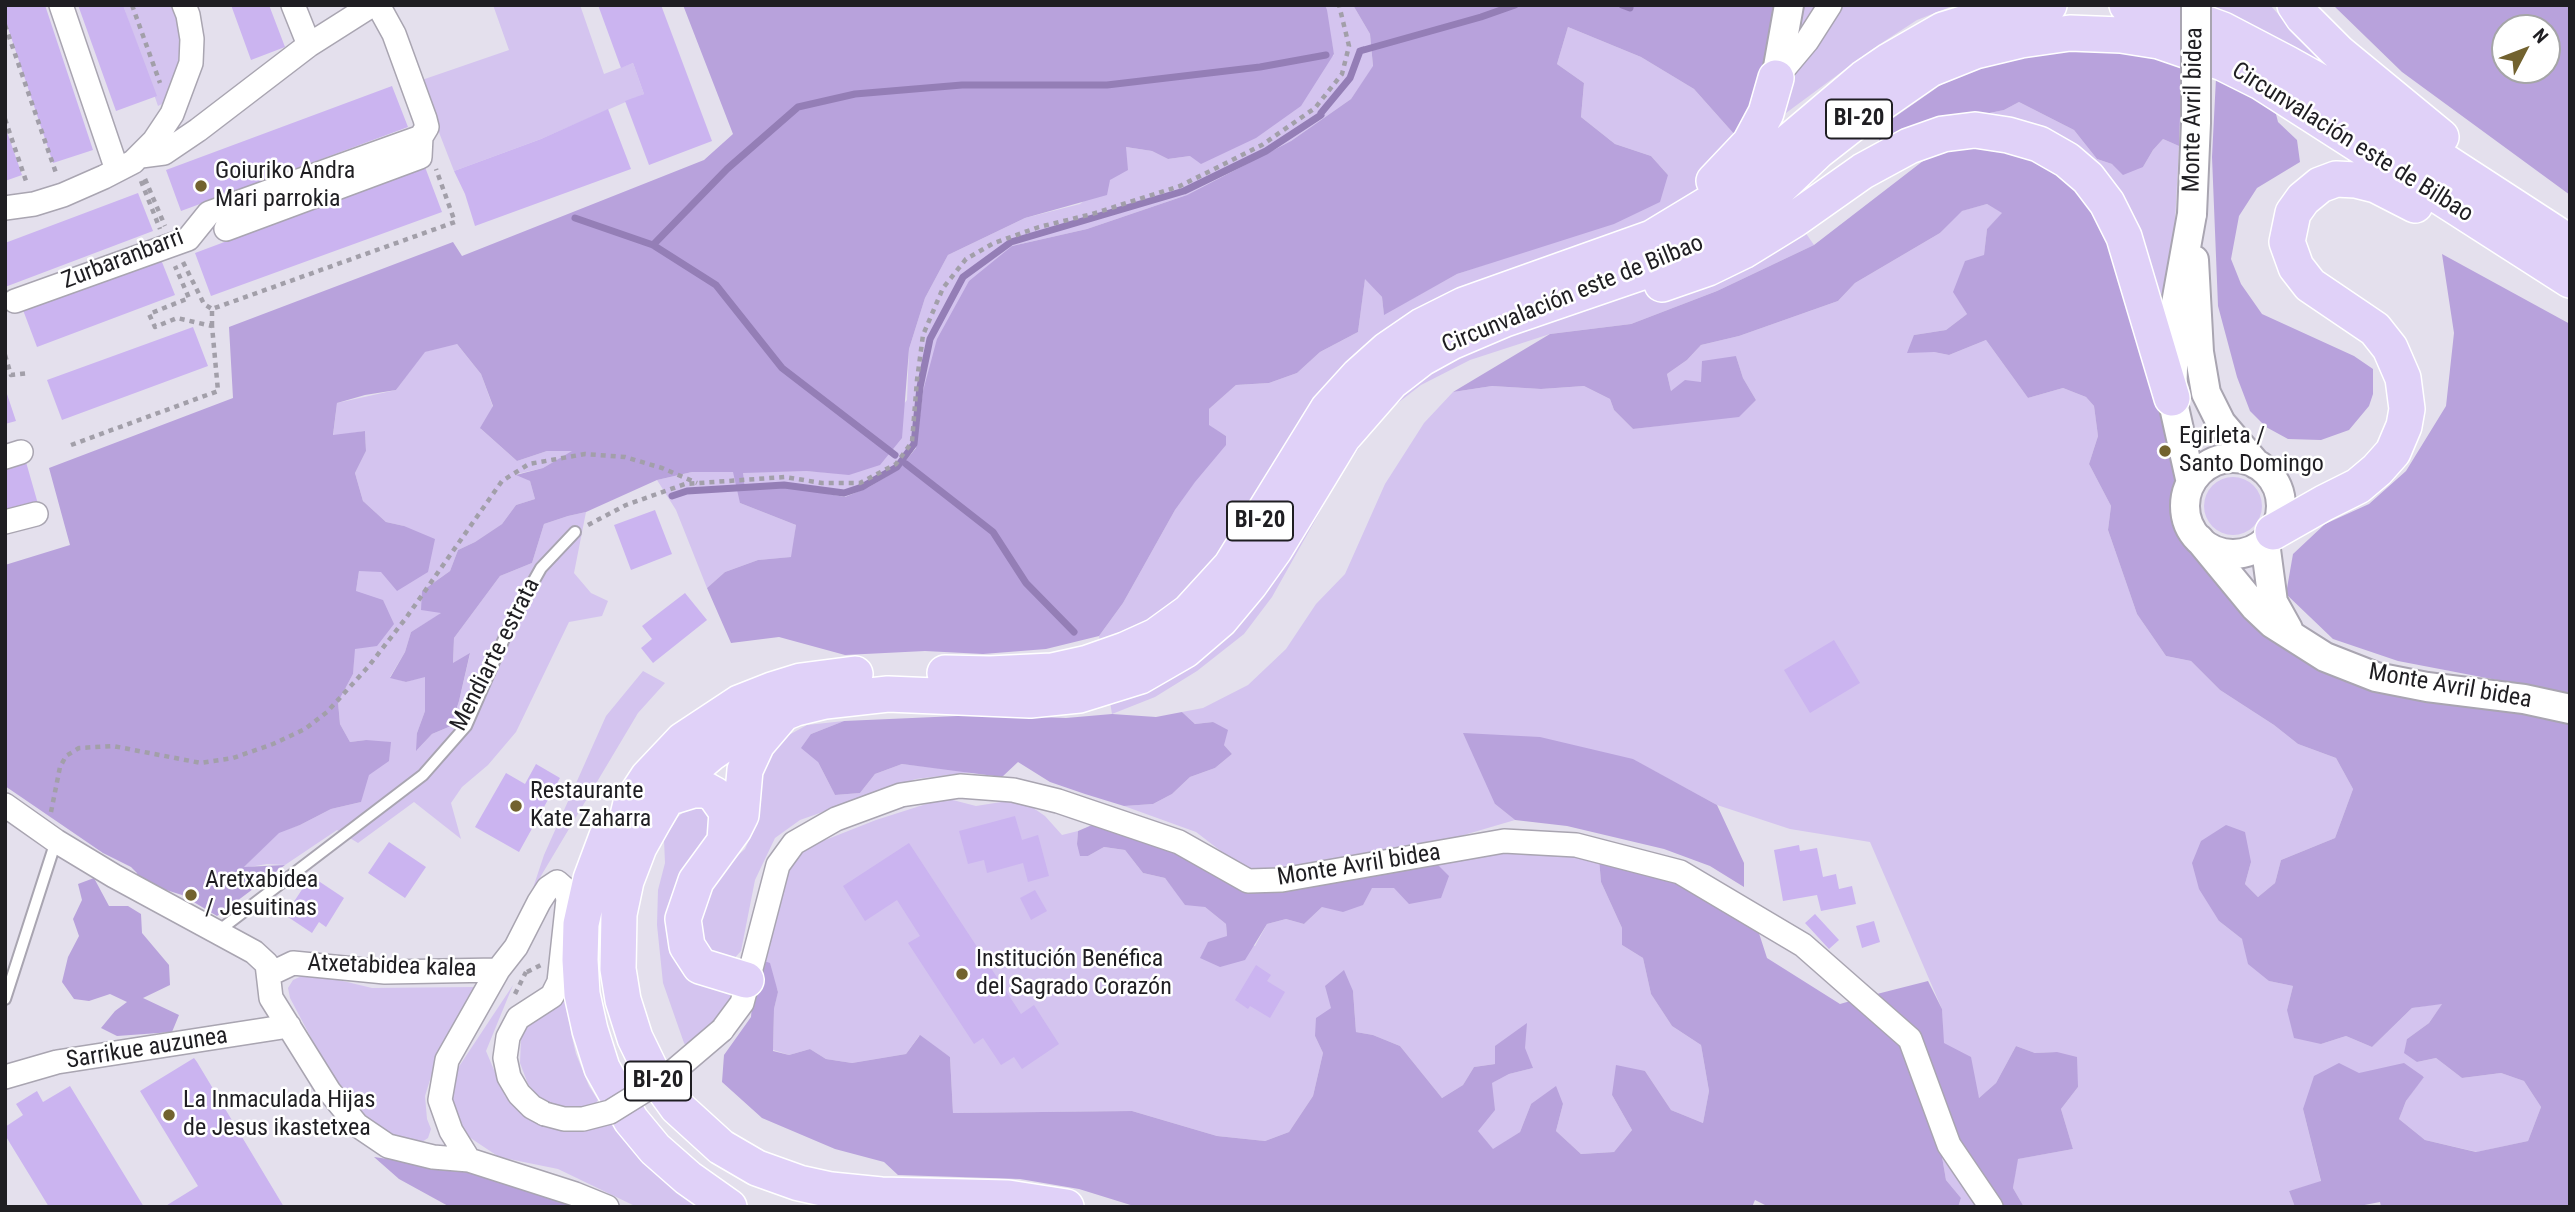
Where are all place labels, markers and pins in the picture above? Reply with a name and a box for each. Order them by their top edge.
place label: Goiuriko Andra Mari parrokia [215,158,355,214]
marker: Goiuriko Andra Mari parrokia [193,178,209,194]
place label: Egirleta / Santo Domingo [2179,423,2324,479]
marker: Egirleta / Santo Domingo [2157,443,2173,459]
place label: Restaurante Kate Zaharra [530,778,651,834]
marker: Restaurante Kate Zaharra [508,798,524,814]
place label: Aretxabidea / Jesuitinas [205,867,318,923]
marker: Aretxabidea / Jesuitinas [183,887,199,903]
place label: Institución Benéfica del Sagrado Corazón [976,946,1172,1002]
marker: Institución Benéfica del Sagrado Corazón [954,966,970,982]
place label: La Inmaculada Hijas de Jesus ikastetxea [183,1087,375,1143]
marker: La Inmaculada Hijas de Jesus ikastetxea [161,1107,177,1123]

